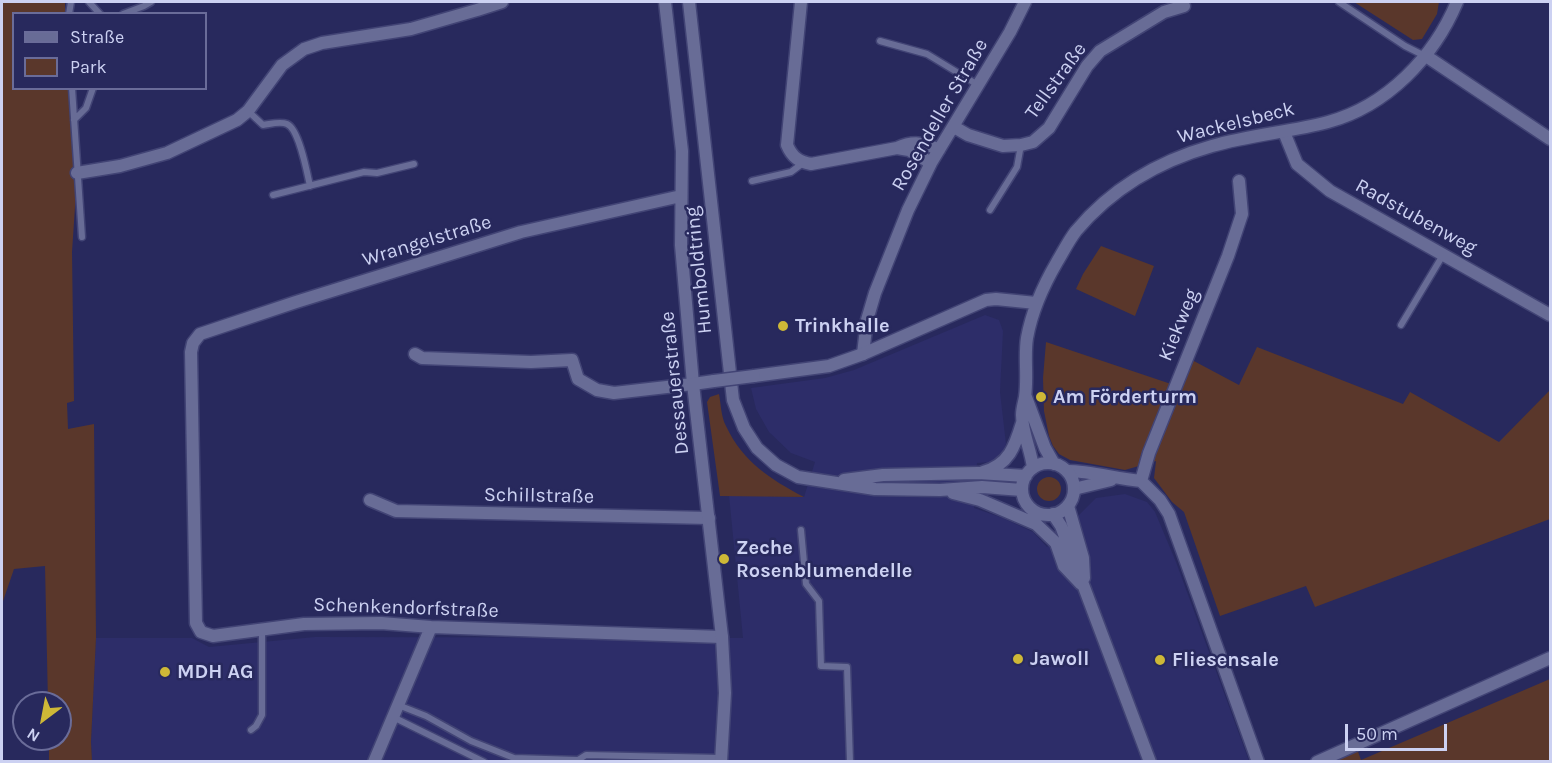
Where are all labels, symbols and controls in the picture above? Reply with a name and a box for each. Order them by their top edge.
legend [12,12,207,90]
text: Straße [70,26,124,48]
street label: Rosendeller Straße [887,35,993,195]
street label: Tellstraße [1020,38,1092,124]
text: Park [70,56,107,78]
street label: Wackelsbeck [1175,97,1297,149]
street label: Radstubenweg [1351,174,1481,260]
street label: Humboldtring [680,205,718,335]
street label: Wrangelstraße [360,210,494,272]
street label: Kiekweg [1154,285,1204,365]
street label: Dessauerstraße [656,310,694,456]
place label: Trinkhalle [795,314,890,338]
marker: Trinkhalle [776,319,790,333]
place label: Am Förderturm [1053,385,1197,409]
marker: Am Förderturm [1034,390,1048,404]
street label: Schillstraße [484,483,594,509]
place label: Zeche Rosenblumendelle [736,536,912,583]
marker: Zeche Rosenblumendelle [717,552,731,566]
street label: Schenkendorfstraße [313,593,499,623]
place label: Jawoll [1030,647,1089,671]
place label: Fliesensale [1172,648,1279,672]
marker: Jawoll [1011,652,1025,666]
marker: Fliesensale [1153,653,1167,667]
place label: MDH AG [177,660,253,684]
marker: MDH AG [158,665,172,679]
north arrow [12,691,72,751]
scale bar [1348,712,1450,750]
text: 50 m [1356,723,1398,745]
text: N [23,724,43,746]

